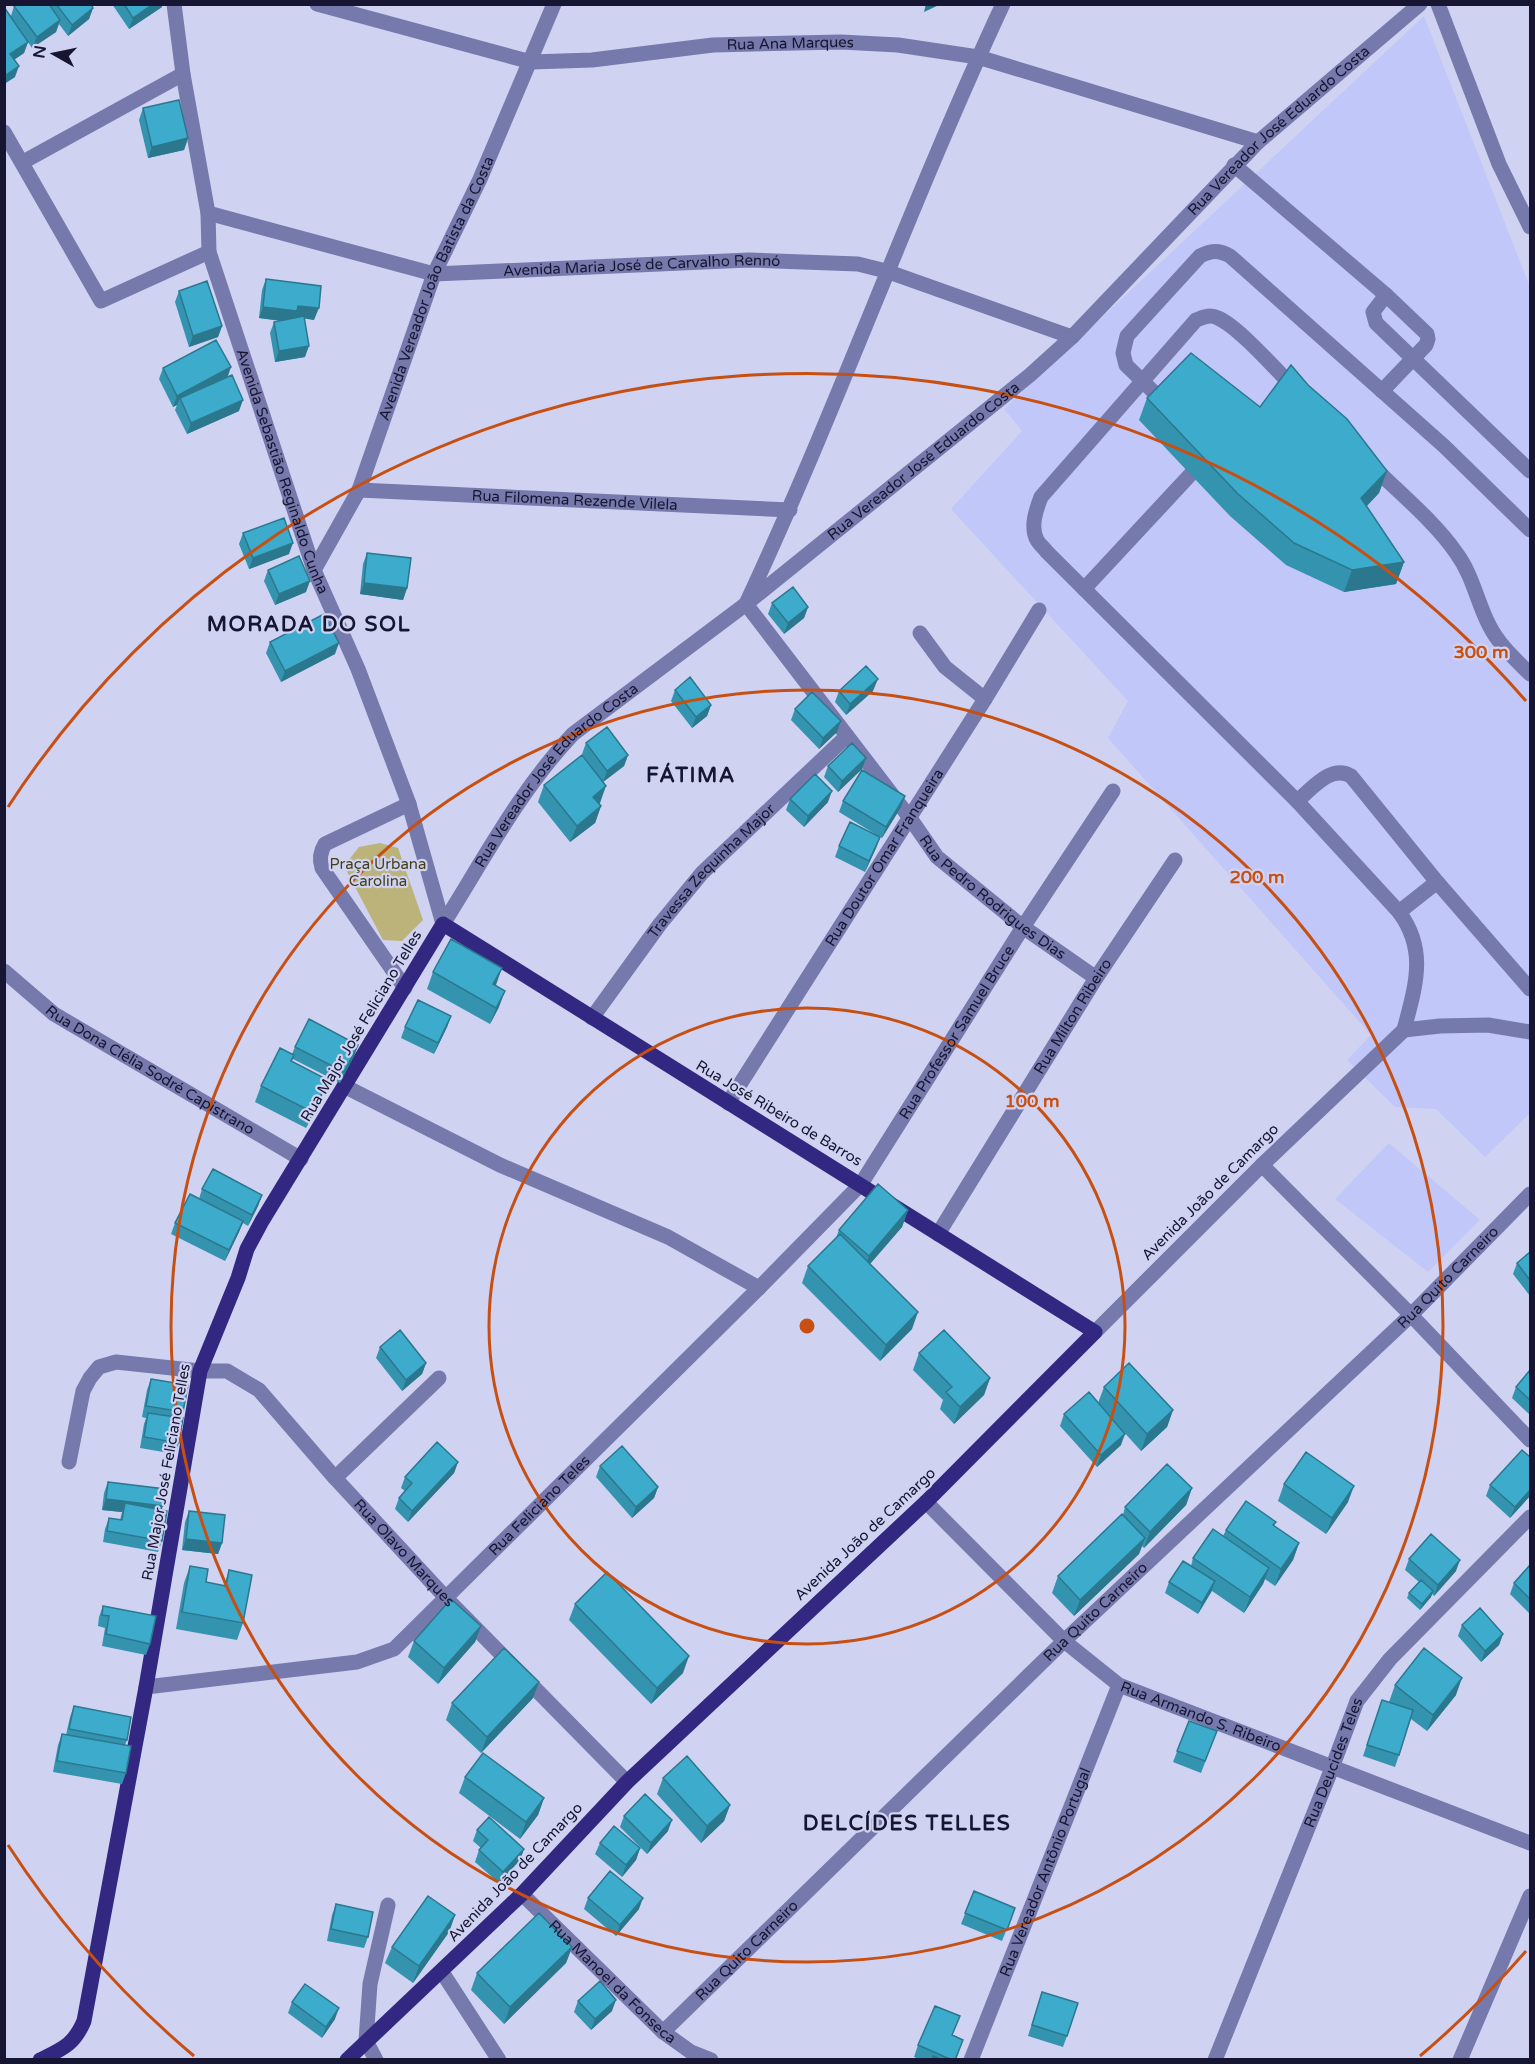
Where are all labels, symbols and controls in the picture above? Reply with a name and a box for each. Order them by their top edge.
north arrow [24,24,84,84]
street label: Rua Ana Marques [726,33,855,54]
street label: Rua Vereador José Eduardo Costa [1184,42,1373,219]
text: N [29,44,51,60]
street label: Avenida Vereador João Batista da Costa [375,153,498,423]
street label: Avenida Maria José de Carvalho Rennó [503,251,781,280]
street label: Avenida Sebastião Reginaldo Cunha [233,346,332,597]
street label: Rua Vereador José Eduardo Costa [824,378,1023,544]
street label: Rua Filomena Rezende Vilela [471,486,678,514]
district label: MORADA DO SOL [207,612,411,637]
text: 300 m [1453,641,1509,663]
street label: Rua Vereador José Eduardo Costa [471,679,642,871]
district label: FÁTIMA [646,762,736,788]
street label: Rua Doutor Omar Franqueira [821,765,947,950]
street label: Travessa Zequinha Major [644,800,779,941]
street label: Rua Pedro Rodrigues Dias [915,831,1069,963]
park label: Praça Urbana Carolina [330,855,426,890]
text: 200 m [1229,866,1285,888]
street label: Rua Major José Feliciano Telles [297,927,425,1125]
street label: Rua Professor Samuel Bruce [895,942,1018,1123]
street label: Rua Mílton Ribeiro [1030,955,1115,1077]
street label: Rua Dona Clélia Sodré Capistrano [42,1002,258,1139]
street label: Rua José Ribeiro de Barros [693,1056,865,1170]
text: 100 m [1004,1090,1060,1112]
street label: Avenida João de Camargo [1138,1120,1282,1264]
street label: Rua Quito Carneiro [1394,1222,1502,1332]
centre of rings [797,1316,817,1336]
street label: Rua Major José Feliciano Telles [138,1362,194,1582]
street label: Rua Feliciano Teles [485,1451,594,1559]
street label: Avenida João de Camargo [791,1464,939,1604]
street label: Rua Olavo Marques [350,1495,458,1610]
street label: Rua Quito Carneiro [1040,1558,1151,1665]
street label: Rua Armando S. Ribeiro [1118,1677,1284,1756]
street label: Rua Deucides Teles [1300,1695,1366,1830]
street label: Rua Vereador Antônio Portugal [996,1765,1094,1979]
street label: Avenida João de Camargo [444,1799,586,1945]
district label: DELCÍDES TELLES [803,1810,1011,1836]
street label: Rua Quito Carneiro [692,1896,802,2004]
street label: Rua Manoel da Fonseca [545,1916,679,2047]

